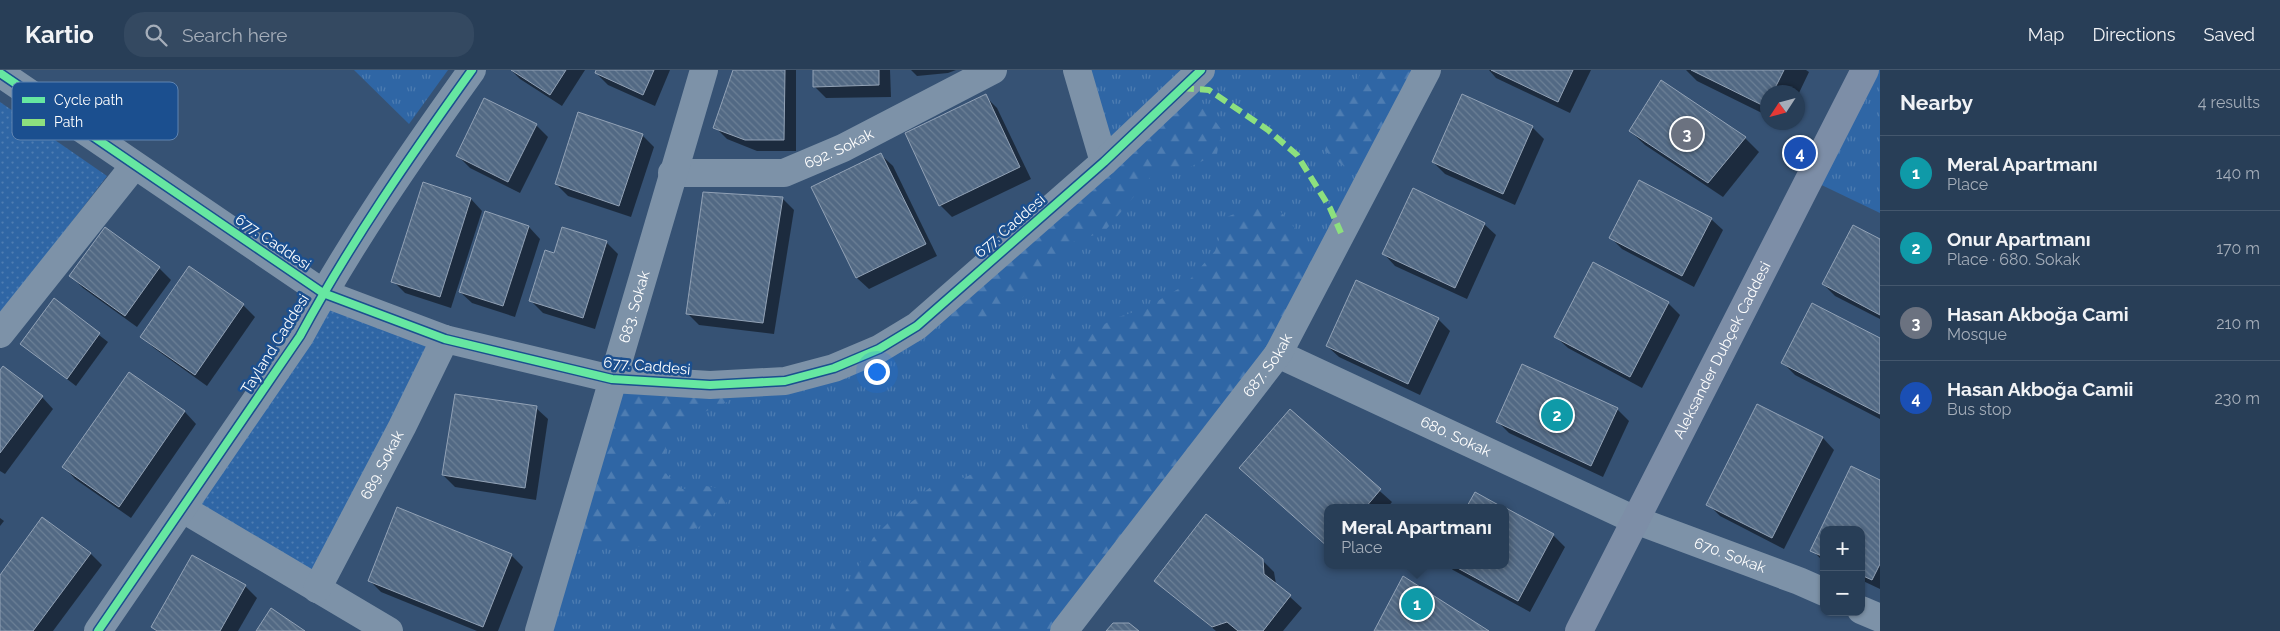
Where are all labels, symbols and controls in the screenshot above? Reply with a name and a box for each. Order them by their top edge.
search box [124,12,474,57]
text: Kartio [25,20,94,49]
icon: search [142,21,170,49]
text: Search here [182,24,287,46]
text: Map [2028,24,2064,45]
text: Directions [2092,24,2176,45]
text: Saved [2204,24,2255,45]
legend [12,82,178,140]
north arrow [1760,85,1805,130]
text: Nearby [1900,90,1973,115]
text: Cycle path [54,92,123,108]
text: 4 results [2198,93,2260,112]
text: Path [54,114,83,130]
pin: 3 [1671,115,1703,153]
street label: 692. Sokak [801,125,877,172]
pin: 4 [1784,134,1816,172]
text: Meral Apartmanı [1947,153,2098,175]
text: 1 [1912,164,1920,183]
text: 140 m [2216,164,2260,183]
text: Place [1947,175,1988,194]
street label: 677. Caddesi [971,191,1049,261]
street label: 677. Caddesi [232,210,314,274]
text: Onur Apartmanı [1947,228,2091,250]
text: 2 [1911,239,1921,258]
text: 170 m [2216,239,2260,258]
text: Place · 680. Sokak [1947,250,2080,269]
street label: Aleksander Dubçek Caddesi [1669,259,1775,442]
street label: 683. Sokak [615,268,654,345]
street label: Tayland Caddesi [237,291,313,397]
text: Hasan Akboğa Cami [1947,303,2129,325]
text: 3 [1912,314,1920,333]
text: 210 m [2216,314,2260,333]
text: Mosque [1947,325,2007,344]
street label: 687. Sokak [1239,330,1296,401]
street label: 677. Caddesi [603,353,691,379]
your location [864,359,890,385]
text: Hasan Akboğa Camii [1947,378,2133,400]
text: 4 [1911,389,1921,408]
text: 230 m [2215,389,2260,408]
pin: 2 [1541,396,1573,434]
text: Bus stop [1947,400,2011,419]
street label: 680. Sokak [1418,412,1494,461]
street label: 689. Sokak [357,427,408,503]
popup [1324,504,1509,569]
text: Meral Apartmanı [1341,516,1492,538]
map controls [1820,526,1865,616]
button: + [1820,526,1865,571]
street label: 670. Sokak [1692,534,1768,577]
text: Place [1341,538,1382,557]
button: − [1820,571,1865,616]
pin: 1 [1401,585,1433,623]

